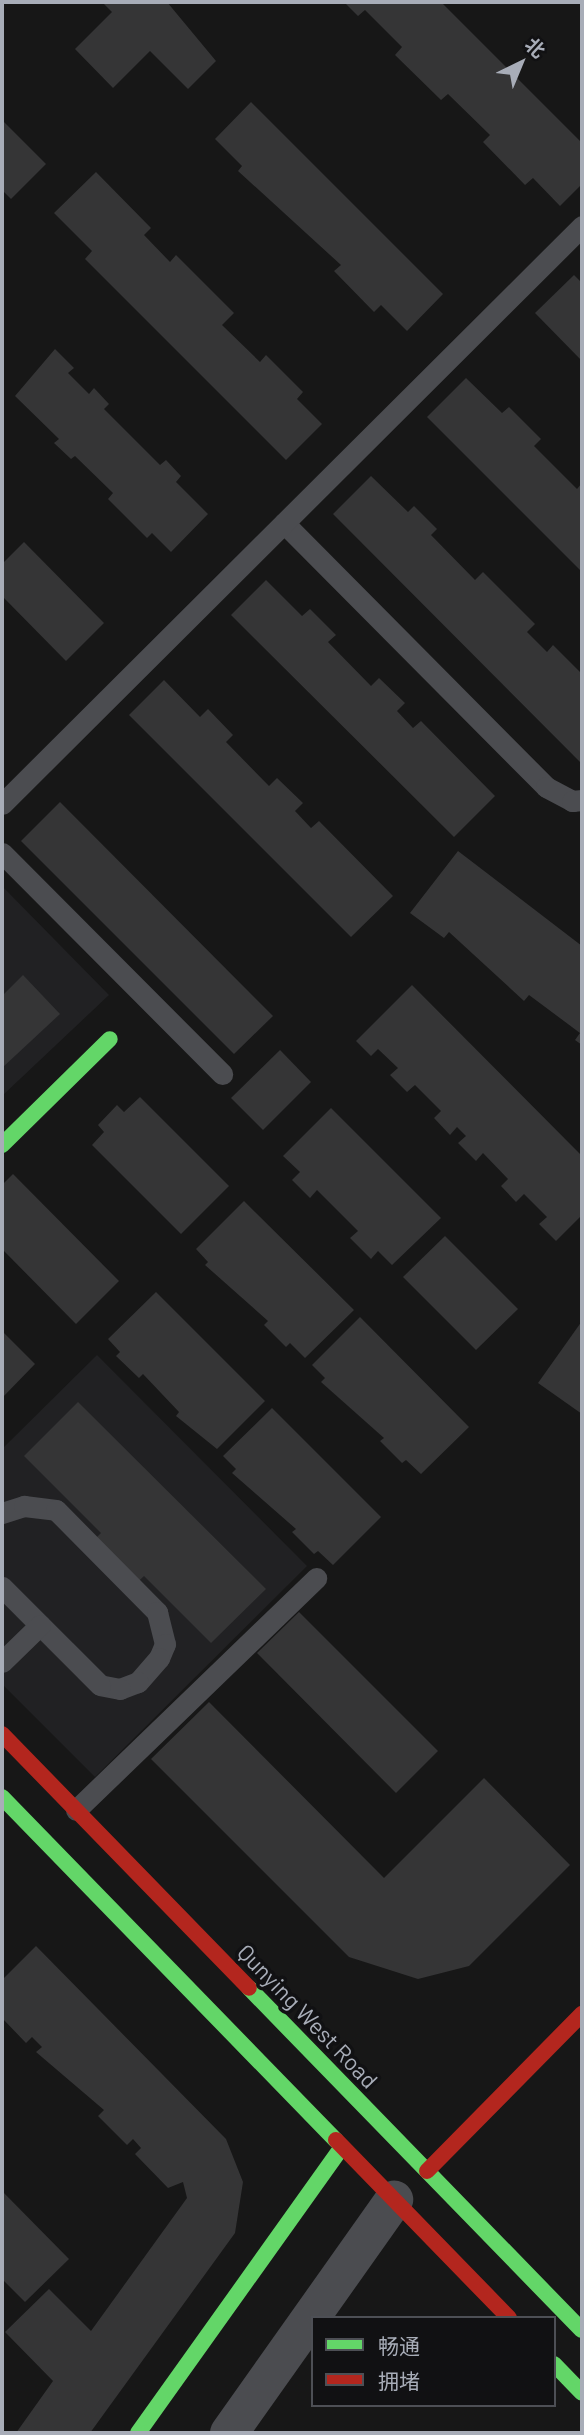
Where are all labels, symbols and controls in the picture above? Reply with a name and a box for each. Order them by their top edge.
north arrow [486,28,556,98]
text: 北 [521,32,550,62]
street label: Qunying West Road [232,1938,384,2094]
legend [311,2316,556,2407]
text: 畅通 [378,2333,420,2358]
text: 拥堵 [378,2368,420,2393]

